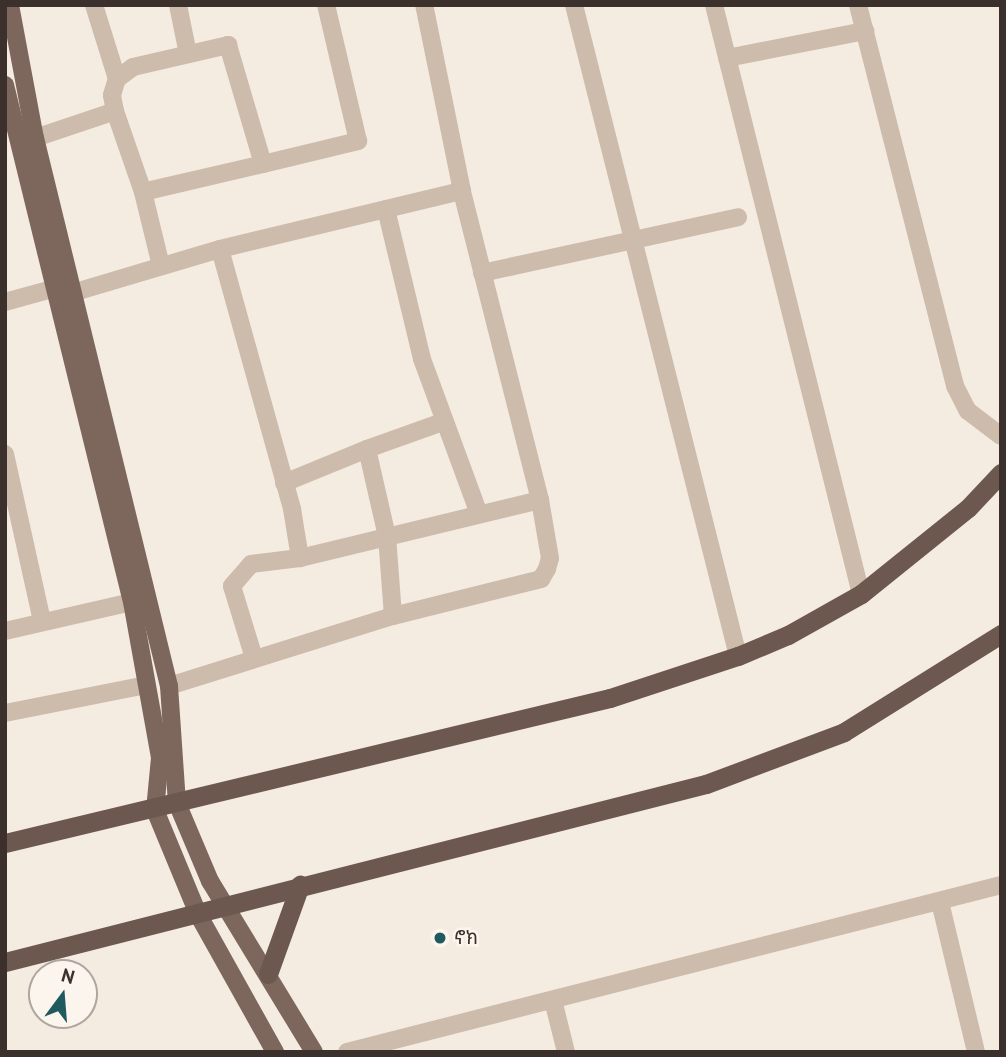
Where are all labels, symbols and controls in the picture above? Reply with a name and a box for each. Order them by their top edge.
place label: ኖክ [454,927,478,949]
marker: ኖክ [432,930,448,946]
north arrow [28,959,98,1029]
text: N [59,962,78,989]

